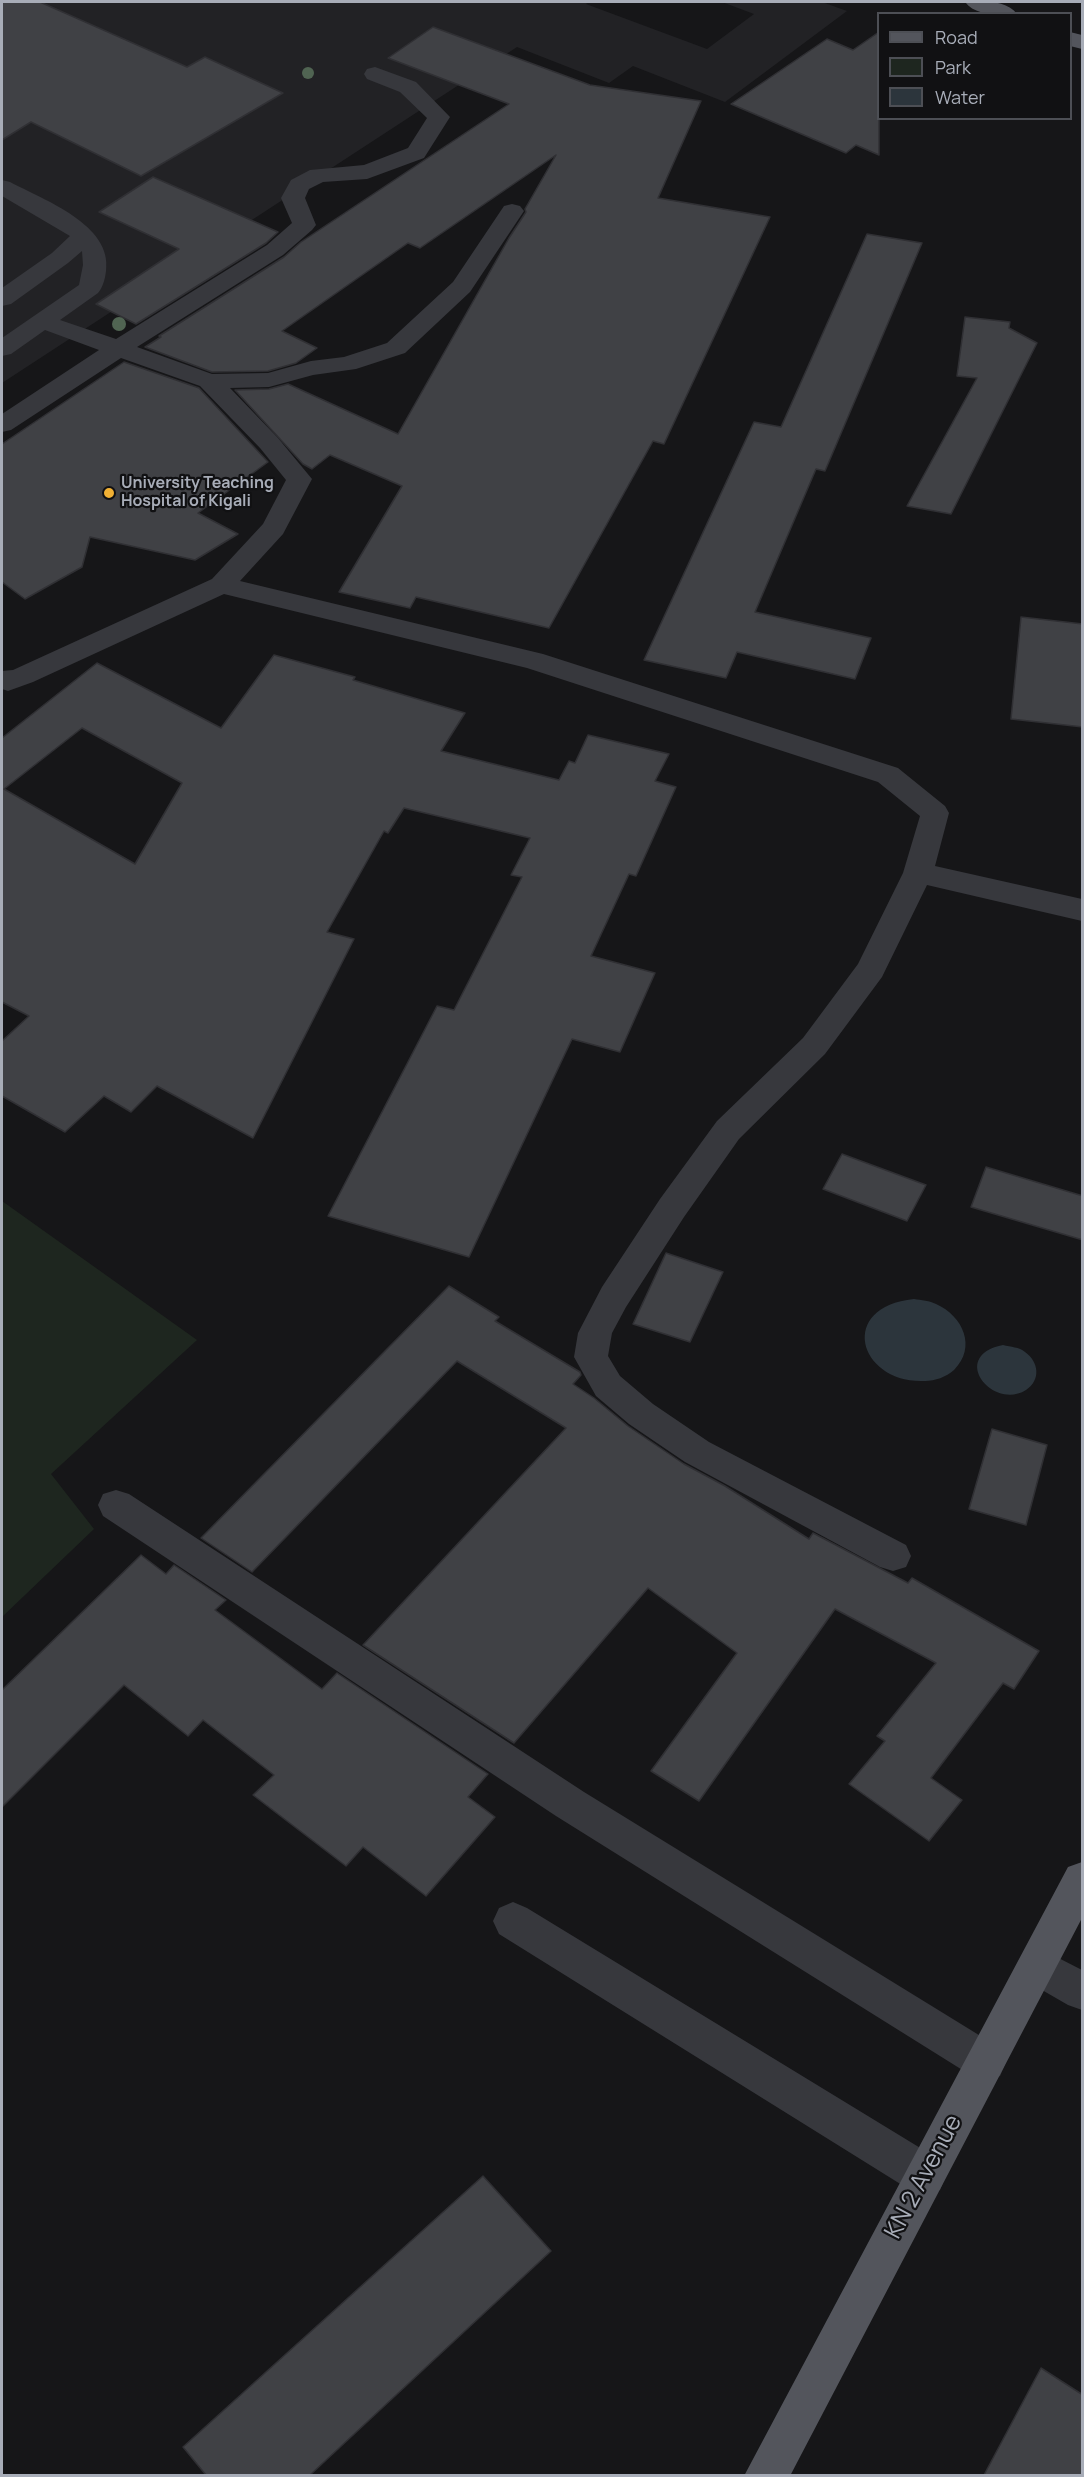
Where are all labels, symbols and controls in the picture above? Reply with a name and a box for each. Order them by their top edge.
legend [877,12,1072,120]
text: Road [935,25,978,49]
text: Park [935,55,971,79]
text: Water [935,85,985,109]
place label: University Teaching Hospital of Kigali [121,474,274,512]
marker: University Teaching Hospital of Kigali [102,486,116,500]
street label: KN 2 Avenue [879,2110,969,2244]

